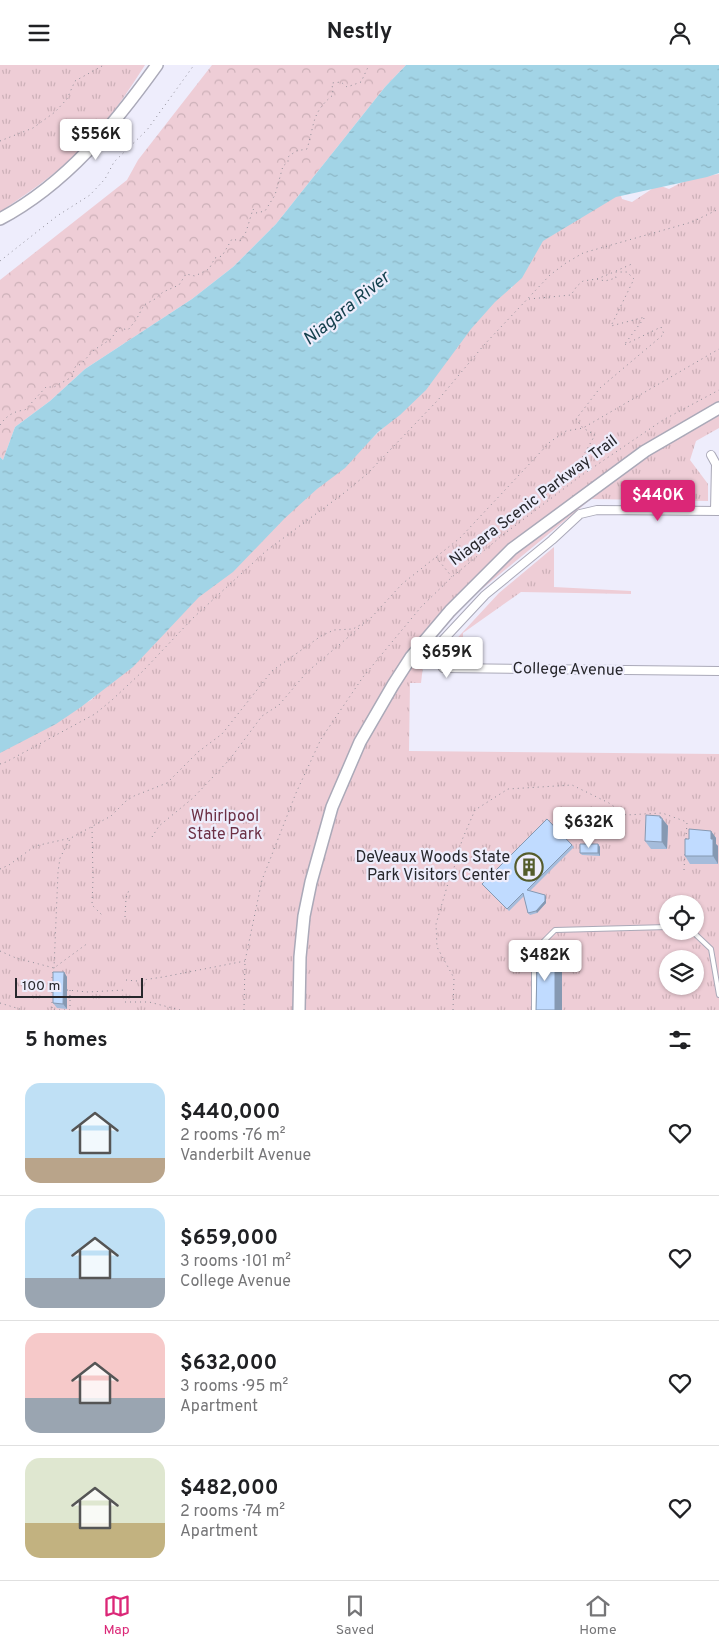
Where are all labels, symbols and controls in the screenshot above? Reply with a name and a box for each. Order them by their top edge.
icon: menu [25,19,53,47]
text: Nestly [327,19,392,46]
icon: person [666,19,694,47]
pin: $556K [61,119,131,161]
text: $556K [71,125,121,145]
water label: Niagara River [299,265,397,351]
street label: Niagara Scenic Parkway Trail [446,431,622,571]
pin: $440K [623,479,693,522]
text: $440K [632,486,684,506]
pin: $659K [412,637,482,679]
text: $659K [422,643,472,663]
street label: College Avenue [512,659,624,681]
park label: Whirlpool State Park [188,807,262,845]
pin: $632K [554,807,624,849]
text: $632K [564,813,614,833]
place label: DeVeaux Woods State Park Visitors Center [355,848,510,886]
building icon: DeVeaux Woods State Park Visitors Center [514,852,544,882]
map controls [659,895,704,995]
button: locate [659,895,704,940]
pin: $482K [510,939,580,982]
text: $482K [520,946,570,966]
button: layers [659,950,704,995]
scale bar [15,975,142,998]
text: 100 m [22,978,60,995]
icon: filters [666,1026,694,1054]
text: 5 homes [25,1027,108,1054]
text: $440,000 [180,1099,280,1126]
icon: home [65,1103,125,1163]
icon: heart [666,1119,694,1147]
text: 2 rooms · 76 m² [180,1126,286,1146]
text: Vanderbilt Avenue [180,1146,311,1166]
text: $659,000 [180,1225,278,1252]
icon: home [65,1228,125,1288]
icon: heart [666,1244,694,1272]
text: 3 rooms · 101 m² [180,1252,291,1272]
text: College Avenue [180,1272,291,1292]
text: $632,000 [180,1350,277,1377]
icon: home [65,1353,125,1413]
icon: heart [666,1369,694,1397]
text: 3 rooms · 95 m² [180,1377,288,1397]
text: Apartment [180,1397,258,1417]
text: $482,000 [180,1475,279,1502]
icon: home [65,1478,125,1538]
icon: heart [666,1494,694,1522]
text: 2 rooms · 74 m² [180,1502,285,1522]
text: Apartment [180,1522,258,1542]
tab: Map [103,1592,131,1639]
tab: Saved [336,1592,374,1639]
tab: Home [579,1592,616,1639]

